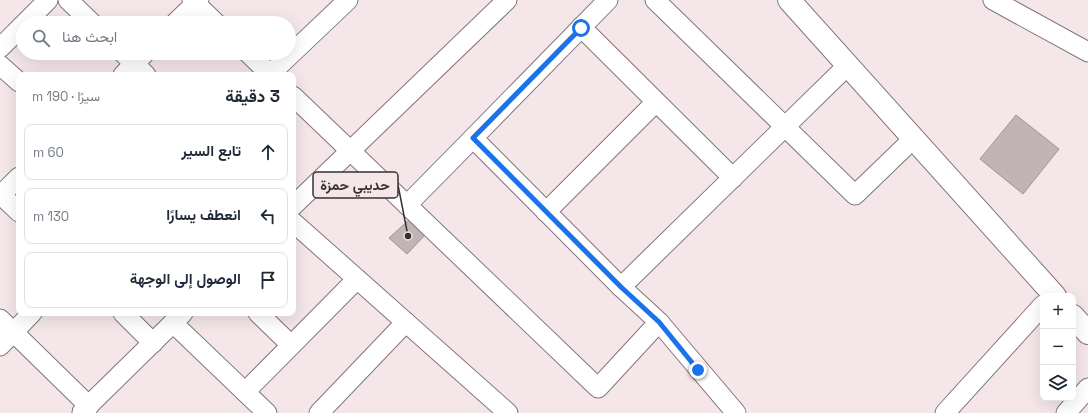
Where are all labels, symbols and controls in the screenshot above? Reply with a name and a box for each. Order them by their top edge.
search box [16,16,296,60]
route start [572,19,590,37]
icon: search [30,27,52,49]
text: ابحث هنا [62,27,117,46]
text: 3 دقيقة [225,85,280,107]
text: سيرًا · 190 m [32,88,100,105]
text: تابع السير [181,141,241,160]
icon: ahead [257,141,279,163]
text: 60 m [33,144,64,161]
callout: حديبي حمزة [313,172,398,198]
text: حديبي حمزة [320,176,390,197]
text: انعطف يسارًا [166,205,241,224]
icon: left [257,205,279,227]
text: 130 m [33,208,69,225]
text: الوصول إلى الوجهة [130,269,241,288]
icon: arrive [257,269,279,291]
map controls [1040,293,1076,401]
button: + [1040,293,1076,329]
button: − [1040,329,1076,365]
route end [689,361,707,379]
button: layers [1040,365,1076,401]

